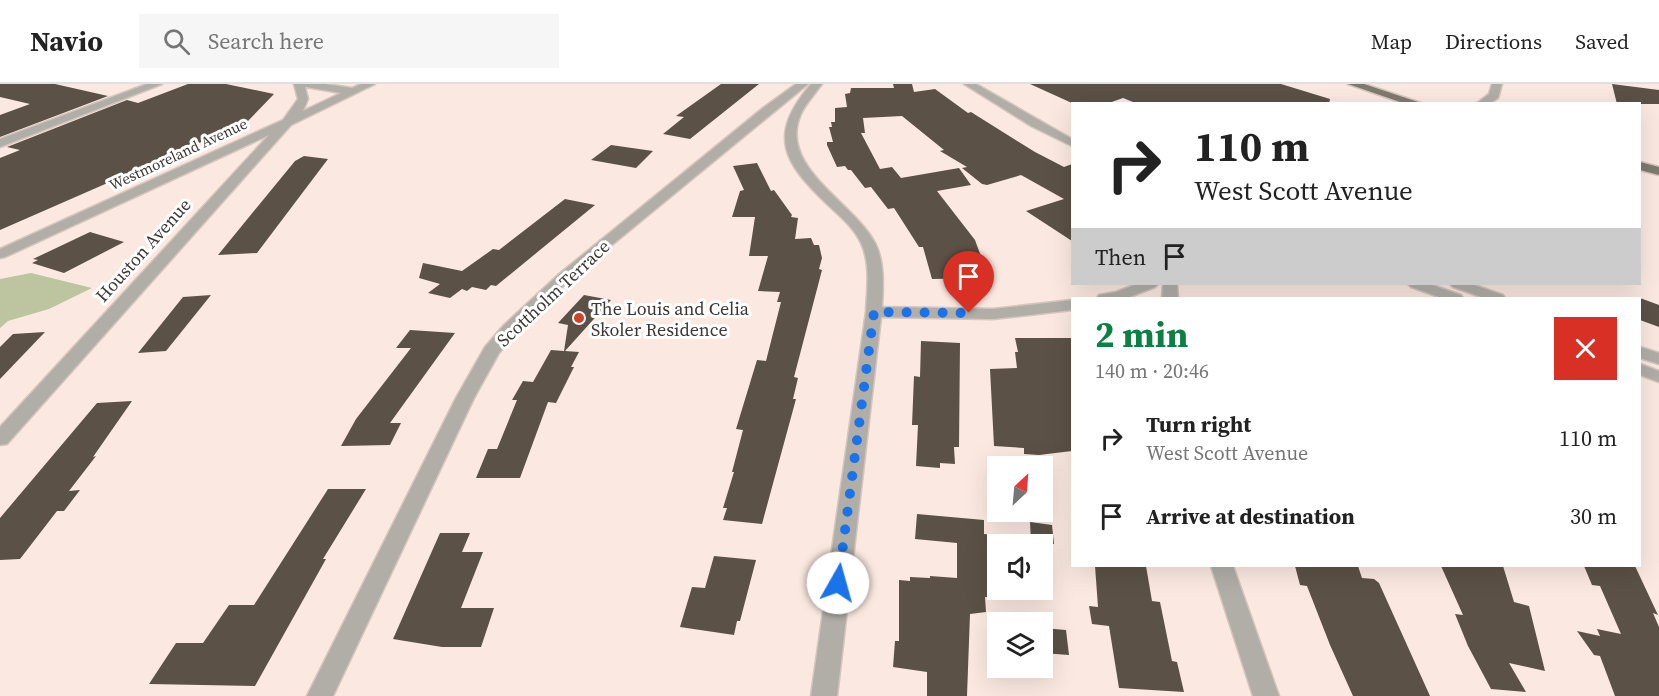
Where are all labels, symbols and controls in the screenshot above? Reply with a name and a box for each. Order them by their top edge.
search box [139,14,559,68]
text: Navio [30,22,103,60]
icon: search [160,25,193,58]
text: Search here [208,26,324,56]
text: Map [1371,27,1412,56]
text: Directions [1445,27,1542,56]
text: Saved [1575,27,1629,56]
street label: Westmoreland Avenue [106,113,251,195]
text: 110 m [1194,117,1309,175]
icon: right [1095,126,1173,204]
text: West Scott Avenue [1194,172,1413,209]
street label: Houston Avenue [90,193,196,307]
street label: Scottholm Terrace [491,234,615,352]
icon: arrive [1158,240,1191,273]
text: Then [1095,242,1146,272]
pin [943,251,994,313]
icon: arrive [952,260,985,293]
place label: The Louis and Celia Skoler Residence [591,296,750,342]
text: 2 min [1095,310,1188,359]
marker: The Louis and Celia Skoler Residence [572,311,586,325]
button: close [1554,317,1617,380]
text: 140 m · 20:46 [1095,357,1209,385]
text: Turn right [1146,409,1251,439]
icon: right [1095,422,1128,455]
text: 110 m [1559,423,1617,453]
text: West Scott Avenue [1146,439,1308,467]
north arrow [987,456,1053,522]
map controls [987,456,1053,678]
icon: arrive [1095,500,1128,533]
text: Arrive at destination [1146,501,1355,531]
text: 30 m [1570,501,1617,531]
button: sound [987,534,1053,600]
position arrow [806,551,870,615]
button: layers [987,612,1053,678]

